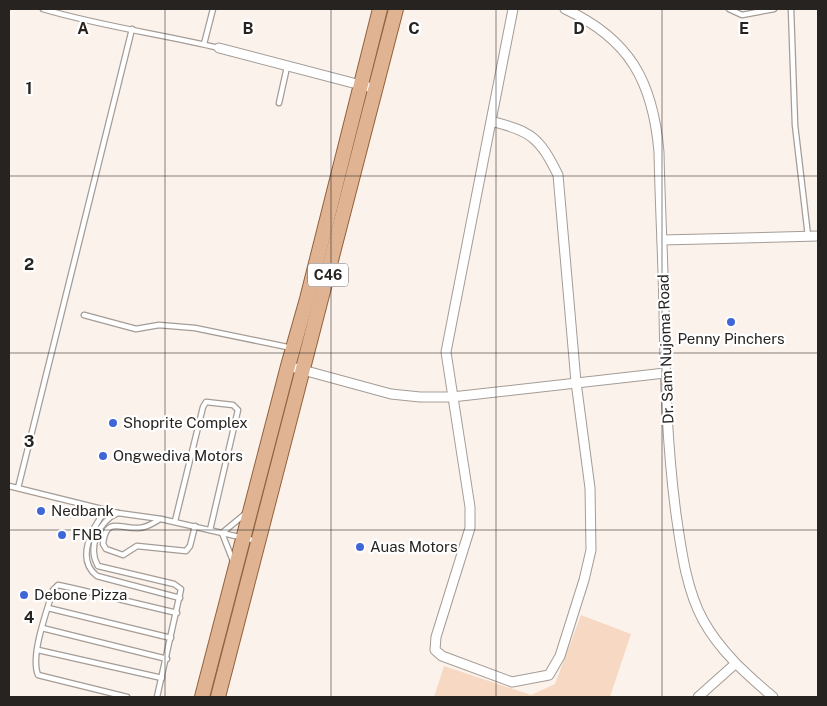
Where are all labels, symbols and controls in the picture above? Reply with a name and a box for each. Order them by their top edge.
text: A [77,19,89,38]
text: B [243,19,254,38]
text: C [408,19,420,38]
text: D [573,19,585,38]
text: E [739,19,749,38]
text: 1 [26,79,32,98]
text: 2 [24,255,34,274]
road number: C46 [308,264,348,286]
street label: Dr. Sam Nujoma Road [654,274,677,424]
marker: Penny Pinchers [725,316,737,328]
place label: Penny Pinchers [677,330,785,347]
place label: Shoprite Complex [123,414,248,431]
marker: Shoprite Complex [107,417,119,429]
text: 3 [24,432,34,451]
place label: Ongwediva Motors [113,447,243,464]
marker: Ongwediva Motors [97,450,109,462]
place label: Nedbank [51,502,114,519]
marker: Nedbank [35,505,47,517]
place label: FNB [72,526,102,543]
marker: FNB [56,529,68,541]
place label: Auas Motors [370,538,457,555]
marker: Auas Motors [354,541,366,553]
place label: Debone Pizza [34,586,127,603]
marker: Debone Pizza [18,589,30,601]
text: 4 [24,608,35,627]

